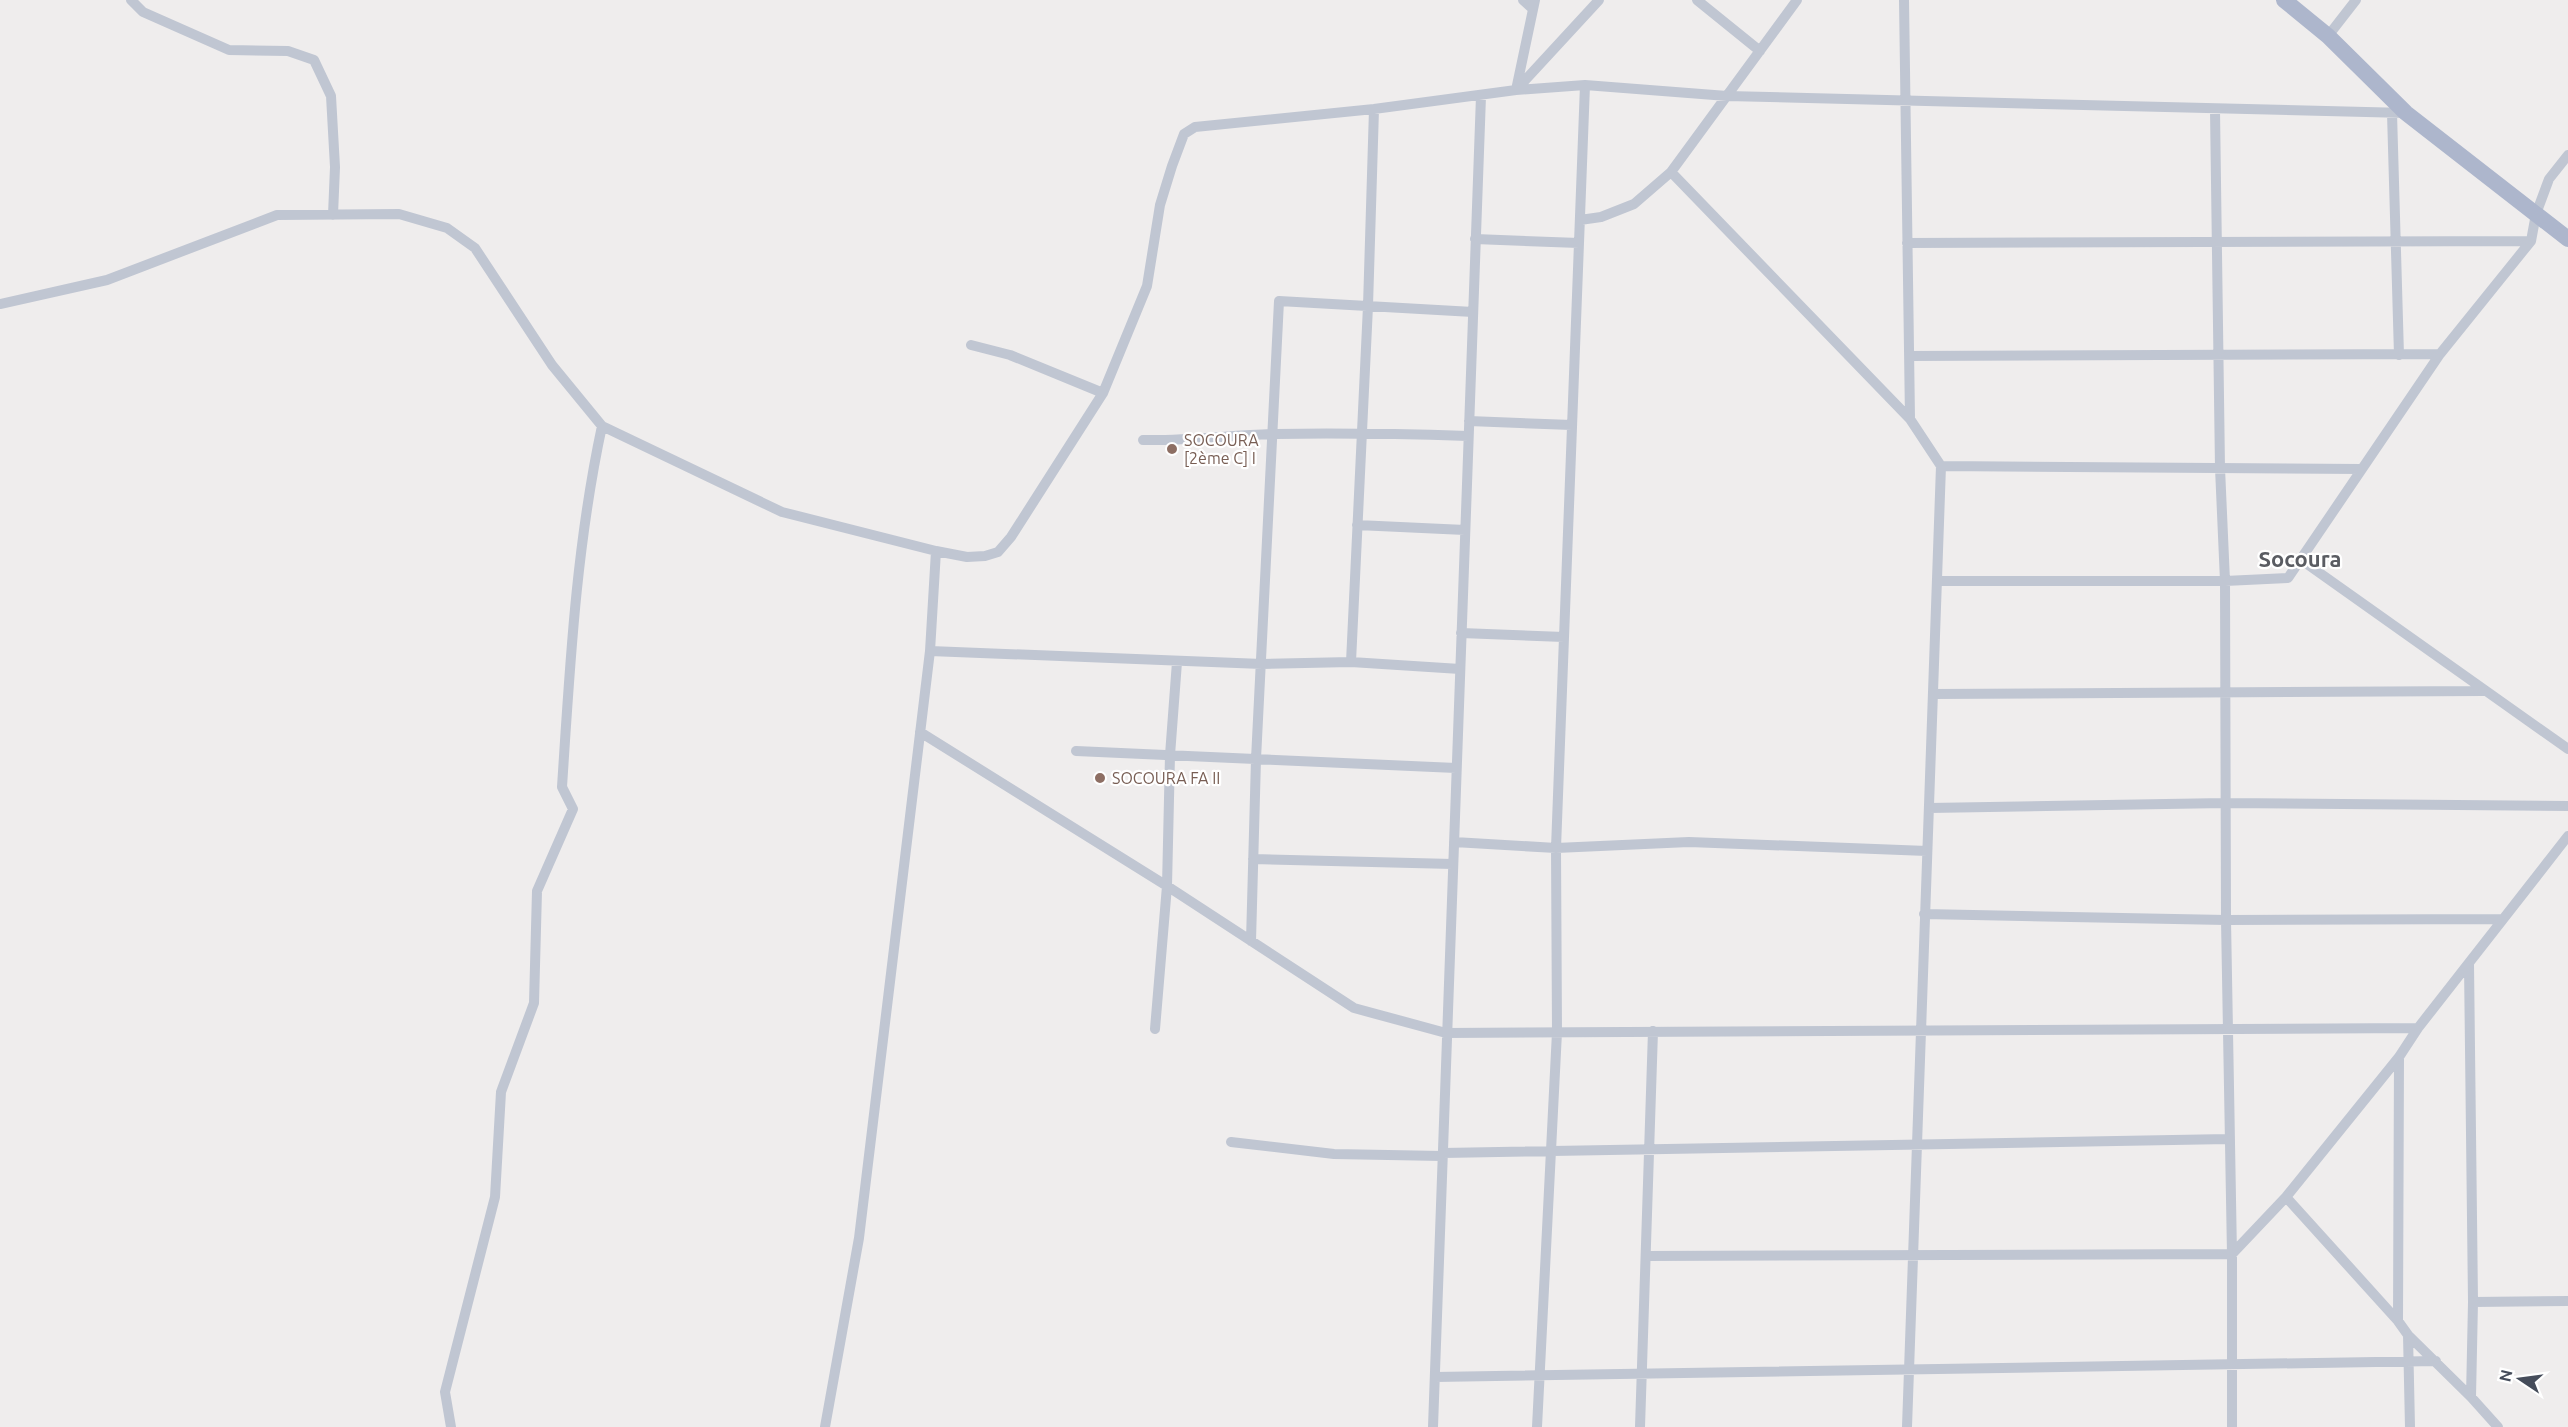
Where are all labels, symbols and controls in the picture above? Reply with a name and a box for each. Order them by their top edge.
place label: SOCOURA [2ème C] I [1184,431,1259,467]
marker: SOCOURA [2ème C] I [1165,442,1179,456]
district label: Socoura [2258,546,2342,571]
place label: SOCOURA FA II [1112,769,1220,787]
marker: SOCOURA FA II [1093,771,1107,785]
north arrow [2490,1349,2550,1409]
text: N [2495,1368,2515,1383]

